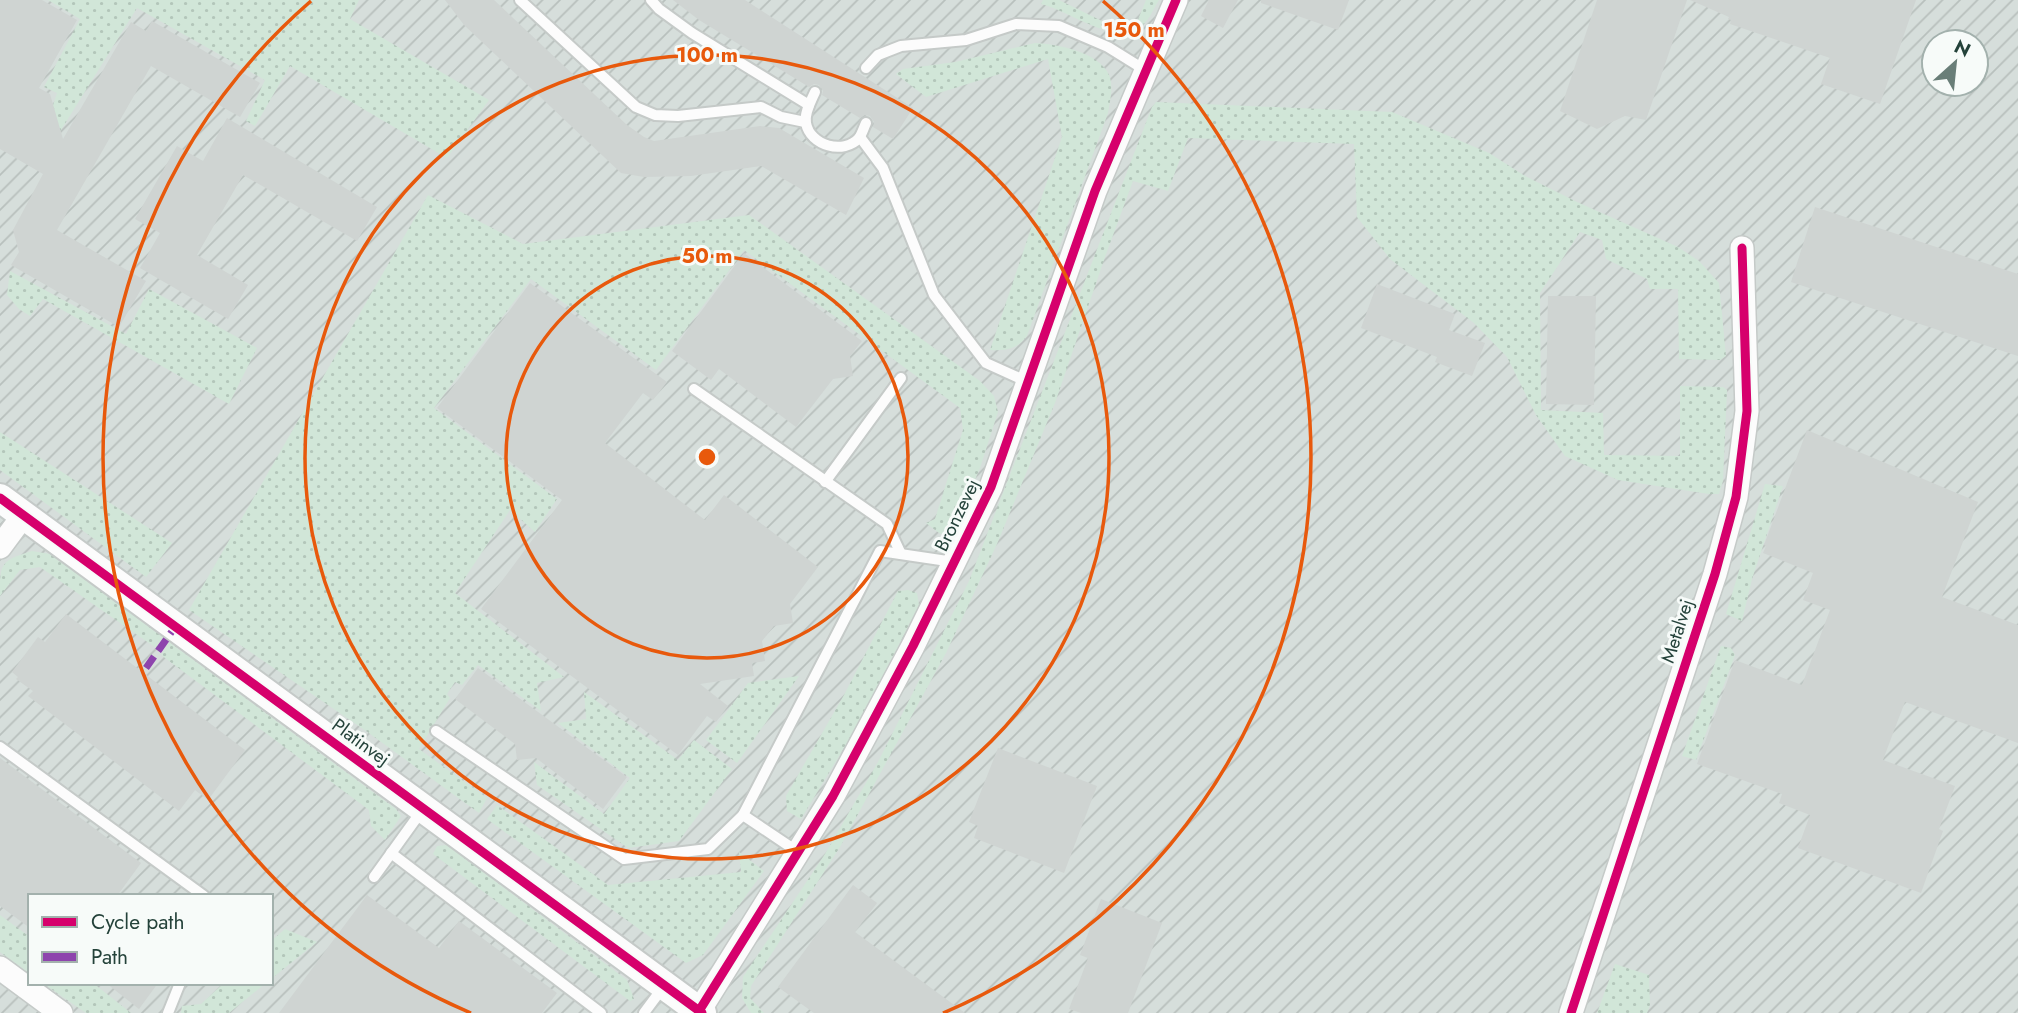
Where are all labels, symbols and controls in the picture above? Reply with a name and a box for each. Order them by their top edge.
text: 150 m [1103,15,1165,45]
north arrow [1920,28,1990,98]
text: N [1950,33,1975,64]
text: 100 m [676,40,738,70]
text: 50 m [682,241,732,271]
centre of rings [695,445,719,469]
street label: Bronzevej [928,474,986,556]
street label: Metalvej [1654,596,1700,666]
street label: Platinvej [326,712,396,772]
legend [28,894,273,985]
text: Cycle path [91,907,184,937]
text: Path [91,942,128,972]

